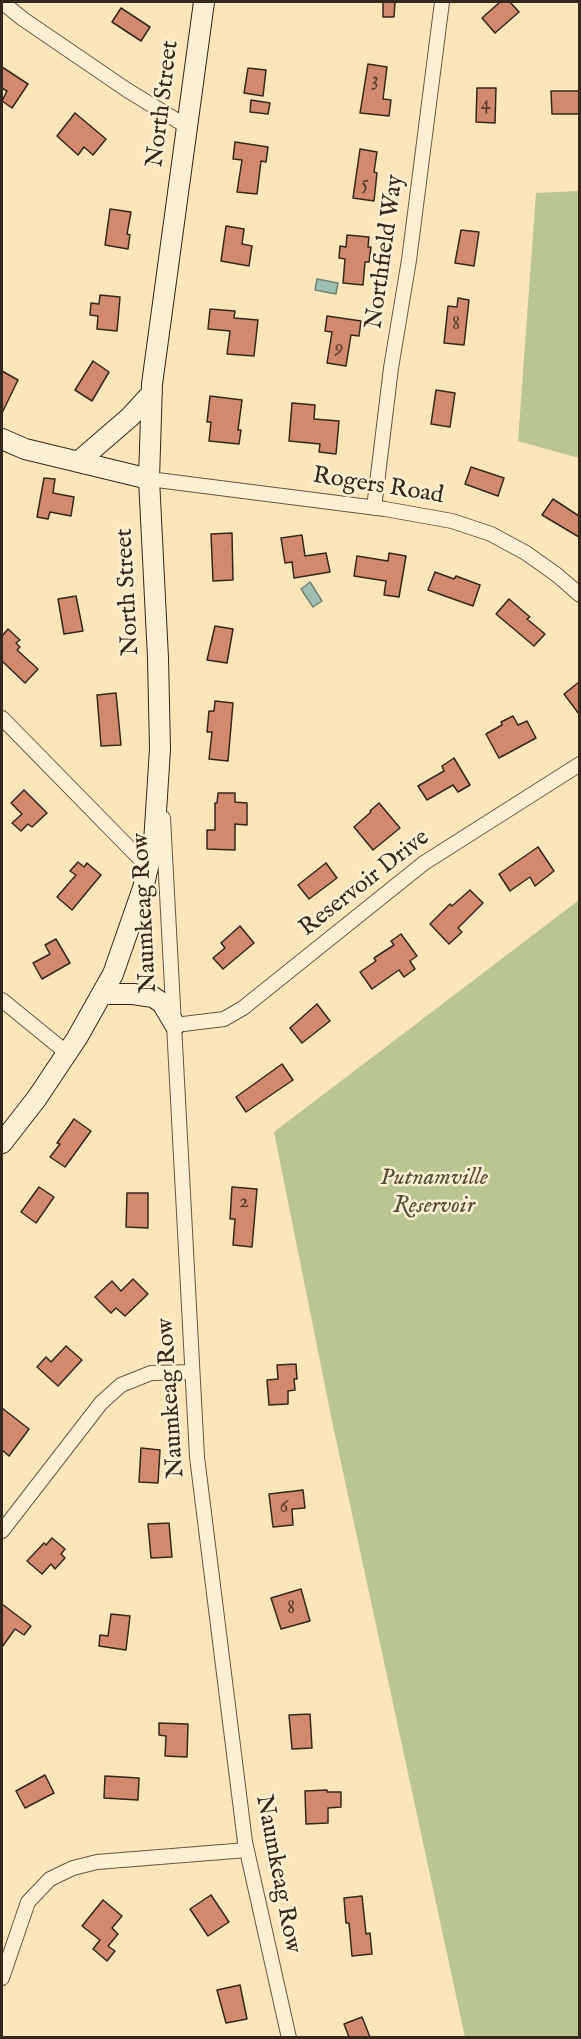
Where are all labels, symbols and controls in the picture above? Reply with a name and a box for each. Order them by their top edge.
street label: North Street [142,39,186,169]
house number: 3 [371,68,379,94]
house number: 4 [481,92,491,118]
house number: 5 [361,172,369,198]
street label: Northfield Way [361,173,411,331]
house number: 8 [452,312,460,338]
house number: 9 [334,336,344,362]
street label: Rogers Road [311,462,445,512]
street label: North Street [111,528,147,656]
street label: Reservoir Drive [294,824,436,944]
street label: Naumkeag Row [127,832,165,994]
park label: Putnamville Reservoir [380,1165,488,1221]
house number: 2 [239,1190,249,1216]
street label: Naumkeag Row [152,1317,192,1479]
house number: 6 [280,1495,288,1521]
house number: 8 [287,1596,295,1622]
street label: Naumkeag Row [248,1793,306,1955]

